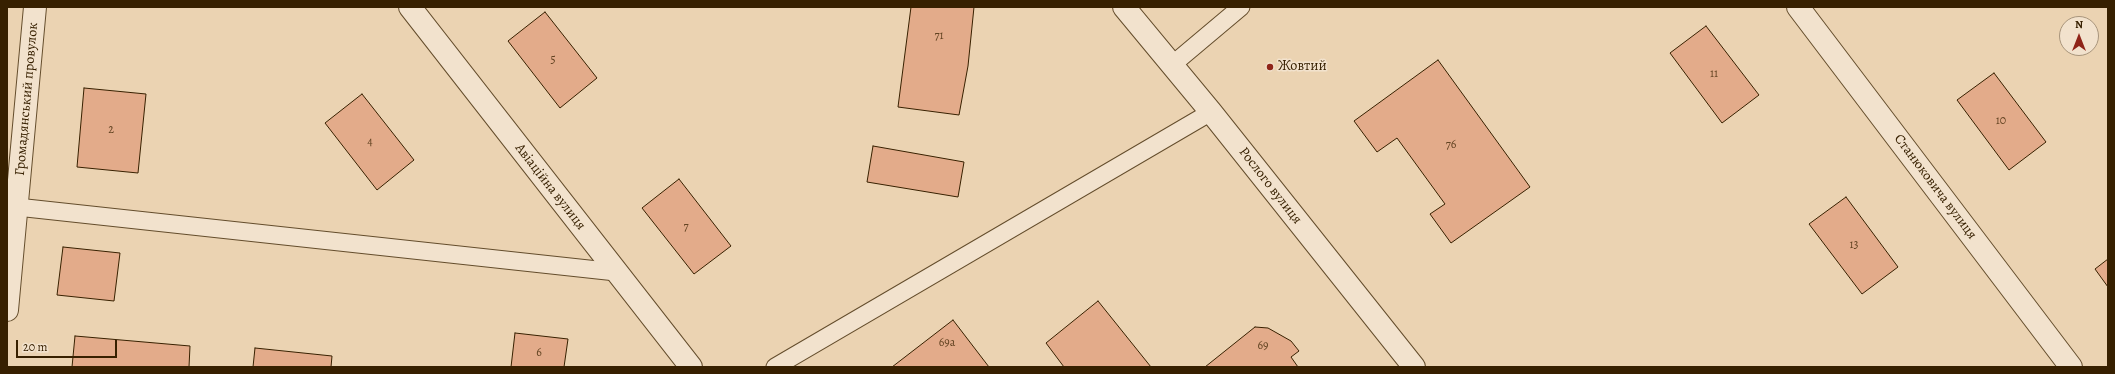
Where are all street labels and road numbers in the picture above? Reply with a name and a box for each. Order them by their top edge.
street label: Громадянський провулок [12,22,42,176]
street label: Станюковича вулиця [1890,131,1980,243]
street label: Авіаційна вулиця [511,140,589,234]
street label: Рослого вулиця [1235,144,1305,228]

